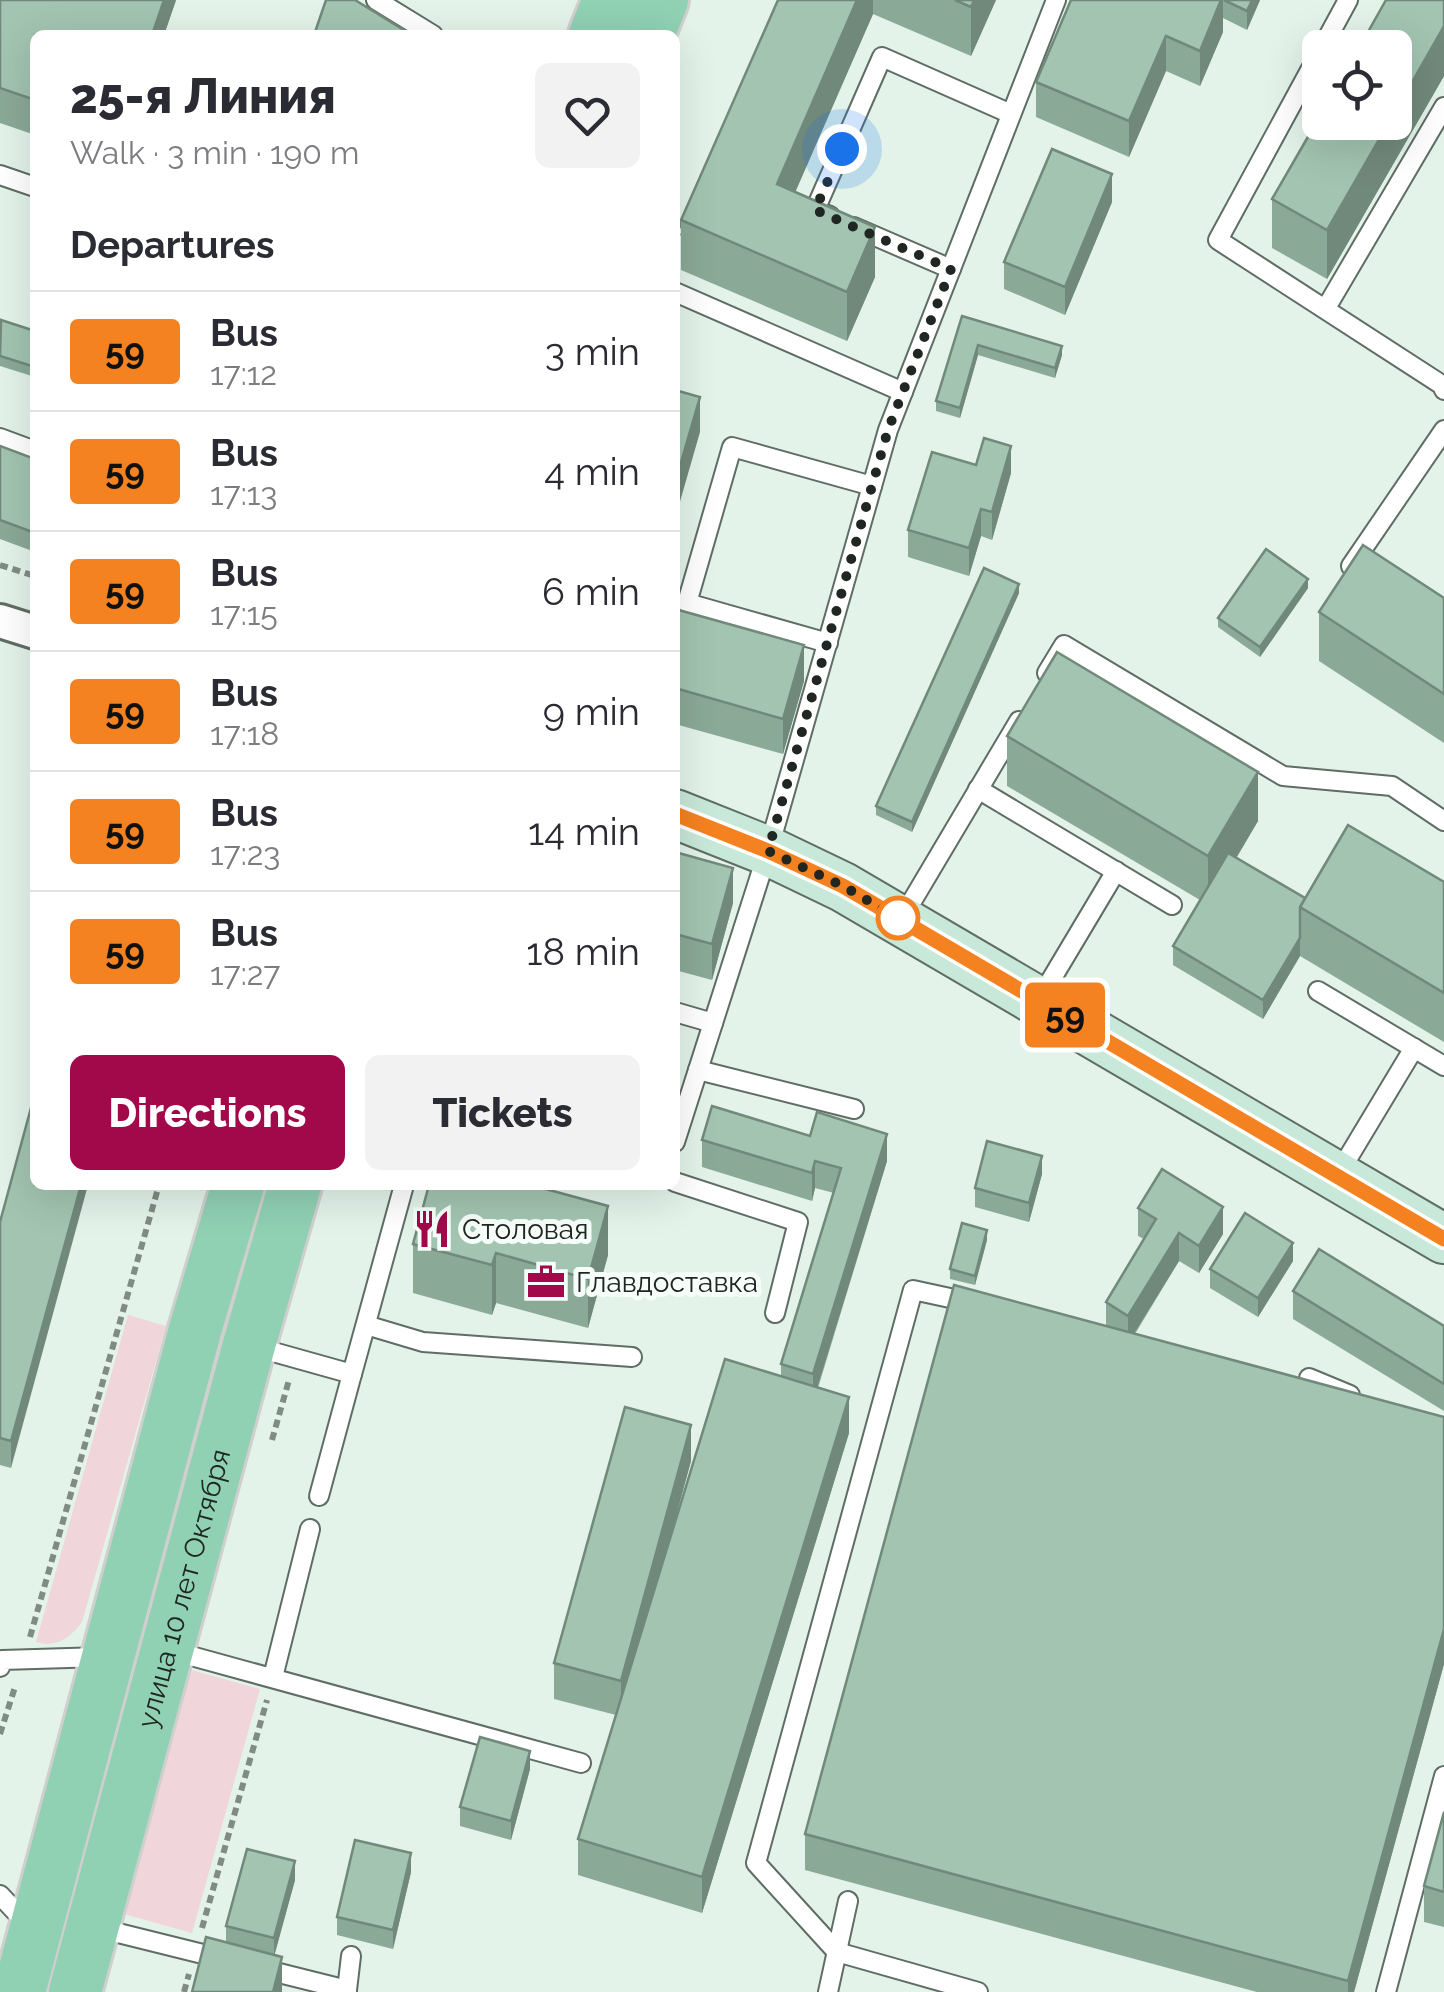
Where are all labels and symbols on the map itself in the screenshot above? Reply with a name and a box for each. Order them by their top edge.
your location [817,124,867,174]
unlabelled marker [877,897,919,939]
line badge: 59 [1020,982,1110,1048]
restaurant icon: Столовая [411,1208,453,1250]
place label: Столовая [462,1213,589,1246]
office icon: Главдоставка [525,1261,567,1303]
place label: Главдоставка [576,1266,758,1299]
street label: улица 10 лет Октября [131,1445,237,1732]

